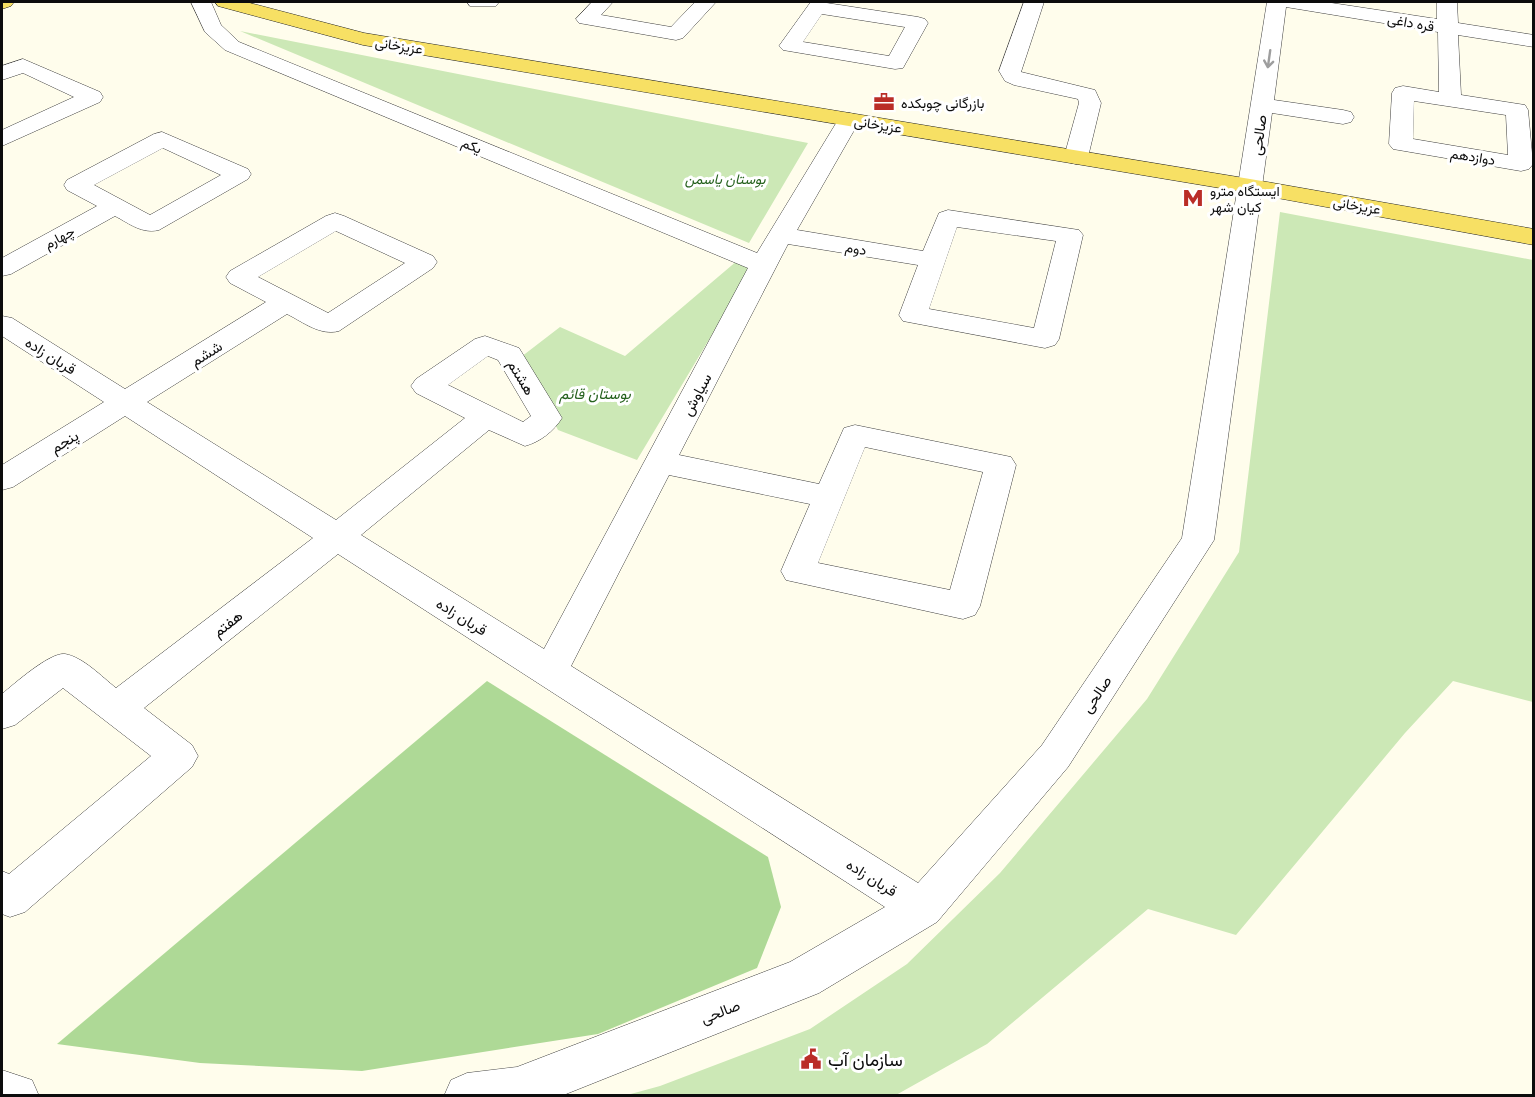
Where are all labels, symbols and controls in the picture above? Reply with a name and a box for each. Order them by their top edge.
street label: قره داغی [1386,9,1436,35]
street label: عزیزخانی [374,32,424,58]
one-way arrow [1263,49,1274,69]
office icon: بازرگانی چوبکده [872,90,896,114]
place label: بازرگانی چوبکده [901,93,984,113]
street label: عزیزخانی [853,111,903,137]
street label: صالحی [1245,113,1272,157]
street label: یکم [459,132,485,158]
street label: دوازدهم [1449,143,1497,169]
park label: بوستان یاسمن [685,169,766,188]
place label: ایستگاه مترو کیان شهر [1209,181,1280,216]
metro station icon: ایستگاه مترو کیان شهر [1181,186,1205,210]
street label: عزیزخانی [1332,191,1382,219]
street label: چهارم [40,221,78,254]
street label: دوم [844,237,868,259]
street label: قربان زاده [22,332,80,379]
street label: ششم [186,335,226,371]
street label: هشتم [503,356,540,399]
street label: سیاوش [676,369,716,419]
park label: بوستان قائم [558,383,631,404]
street label: پنجم [46,425,82,458]
street label: قربان زاده [433,593,491,640]
street label: هفتم [208,605,247,642]
street label: صالحی [1076,672,1117,717]
street label: قربان زاده [843,854,901,901]
street label: صالحی [697,994,743,1029]
public building icon: سازمان آب [799,1047,823,1071]
place label: سازمان آب [828,1047,903,1071]

